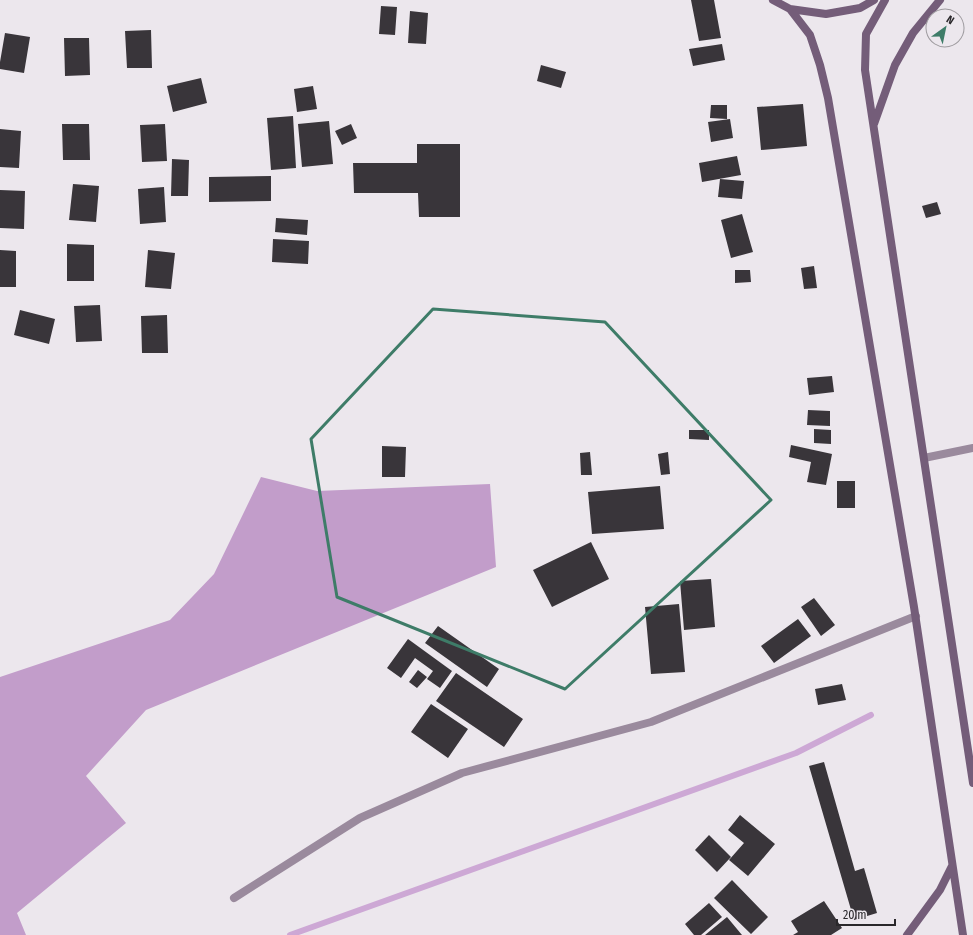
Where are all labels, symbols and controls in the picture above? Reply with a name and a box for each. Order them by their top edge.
north arrow [925,8,965,48]
text: N [944,13,956,27]
scale bar [837,901,895,927]
text: 20 m [843,908,867,922]

